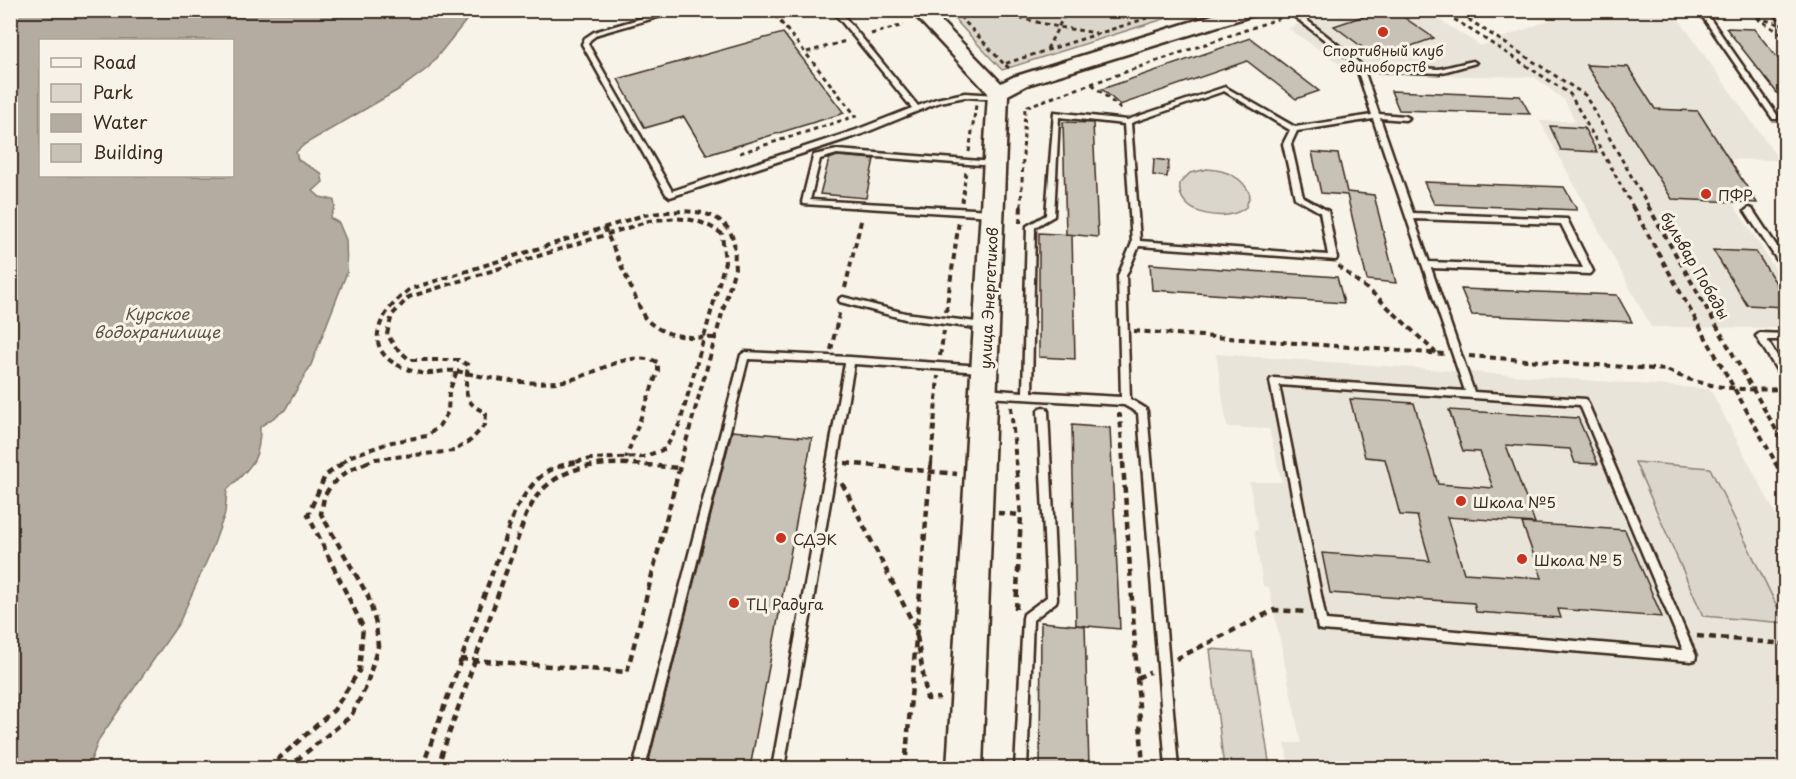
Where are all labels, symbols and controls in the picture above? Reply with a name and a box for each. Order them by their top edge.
marker: Спортивный клуб единоборств [1376,25,1390,39]
legend [39,39,234,177]
place label: Спортивный клуб единоборств [1323,40,1443,77]
text: Road [93,48,137,75]
text: Park [93,78,133,105]
text: Water [93,108,148,135]
text: Building [93,138,163,165]
place label: ПФР [1718,183,1753,206]
marker: ПФР [1699,187,1713,201]
street label: бульвар Победы [1656,207,1736,323]
street label: улица Энергетиков [973,226,1003,369]
water label: Курское водохранилище [94,301,221,343]
place label: Школа №5 [1473,490,1556,513]
marker: Школа №5 [1454,494,1468,508]
place label: СДЭК [793,527,837,550]
marker: СДЭК [774,531,788,545]
place label: Школа № 5 [1534,548,1622,571]
marker: Школа № 5 [1515,552,1529,566]
place label: ТЦ Радуга [746,592,824,615]
marker: ТЦ Радуга [727,596,741,610]

